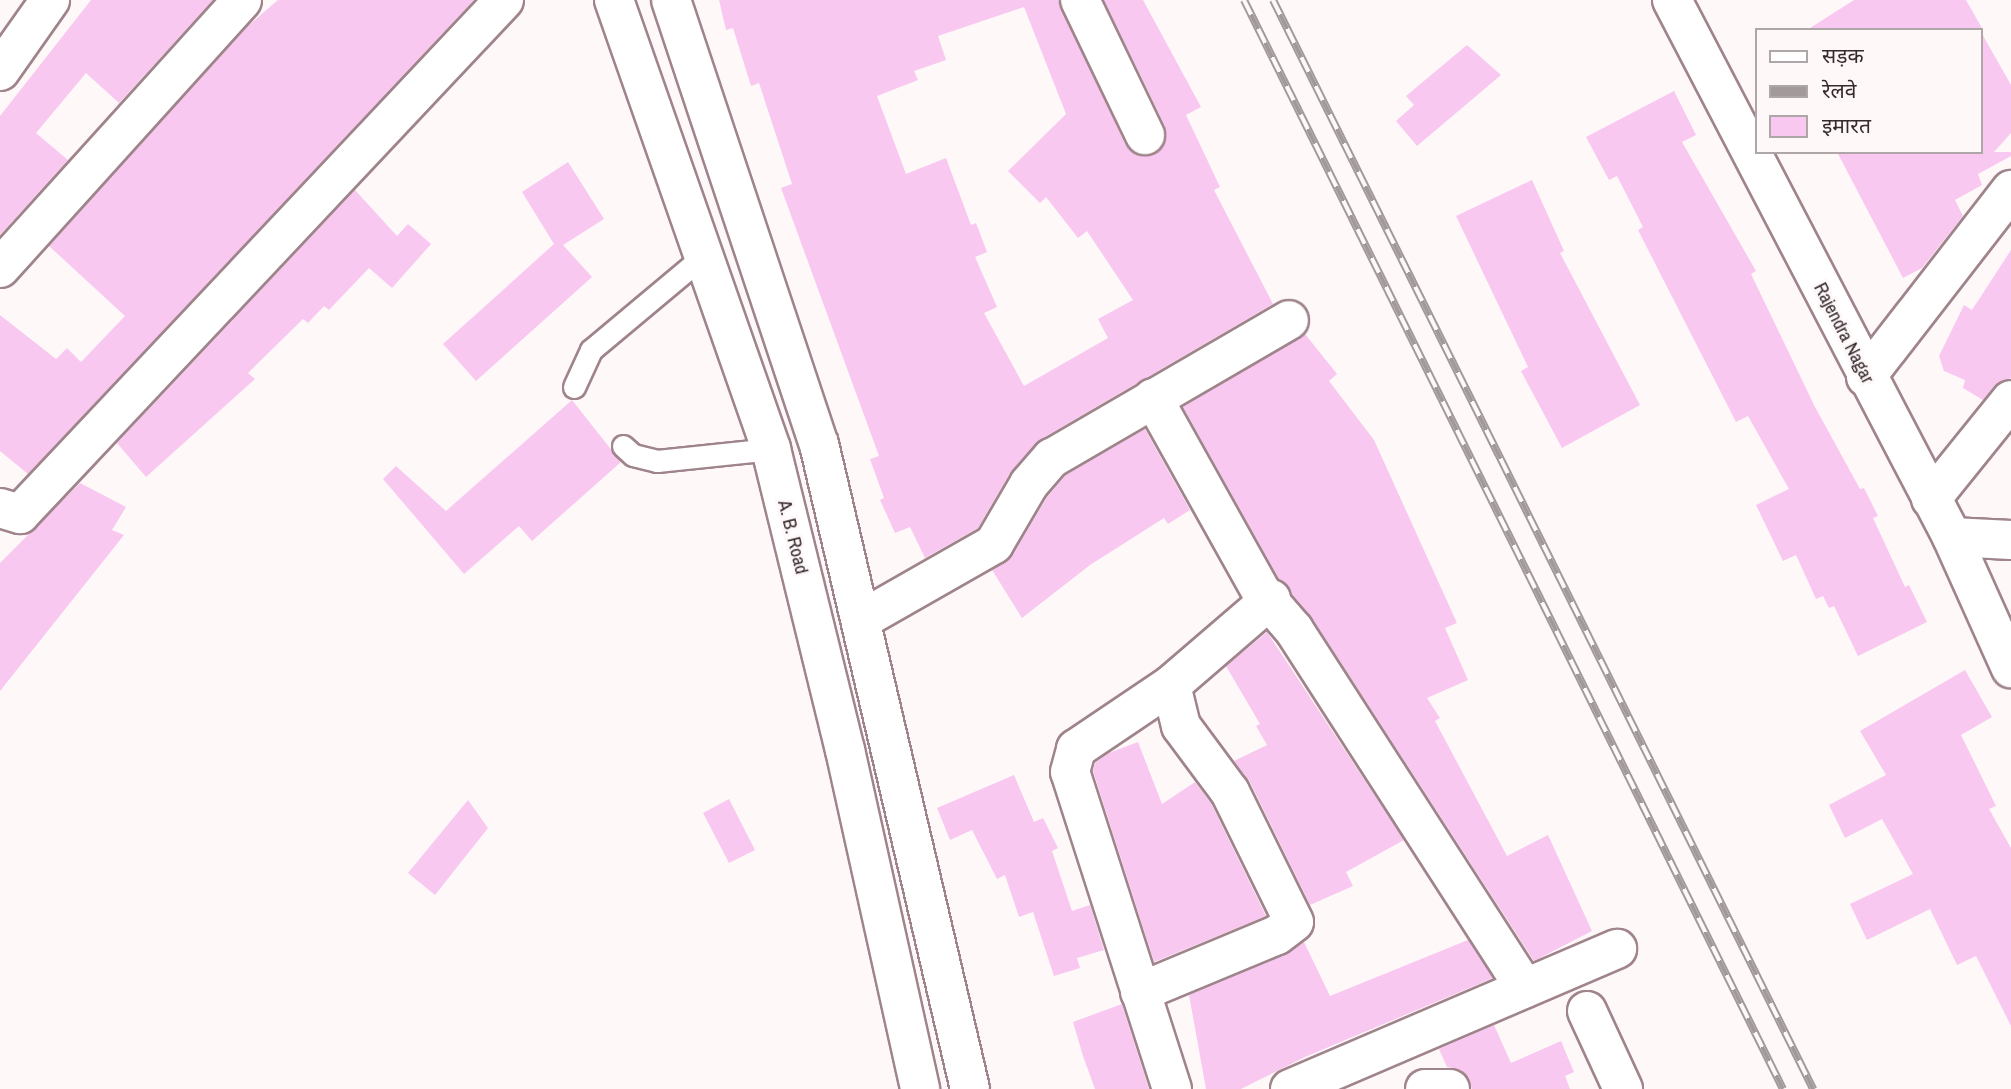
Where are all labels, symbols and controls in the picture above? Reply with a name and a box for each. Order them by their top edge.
legend [1756,28,1983,154]
text: सड़क [1822,41,1864,70]
text: रेलवे [1822,76,1857,105]
text: इमारत [1822,111,1871,140]
street label: Rajendra Nagar [1809,279,1879,387]
street label: A. B. Road [773,498,813,576]

